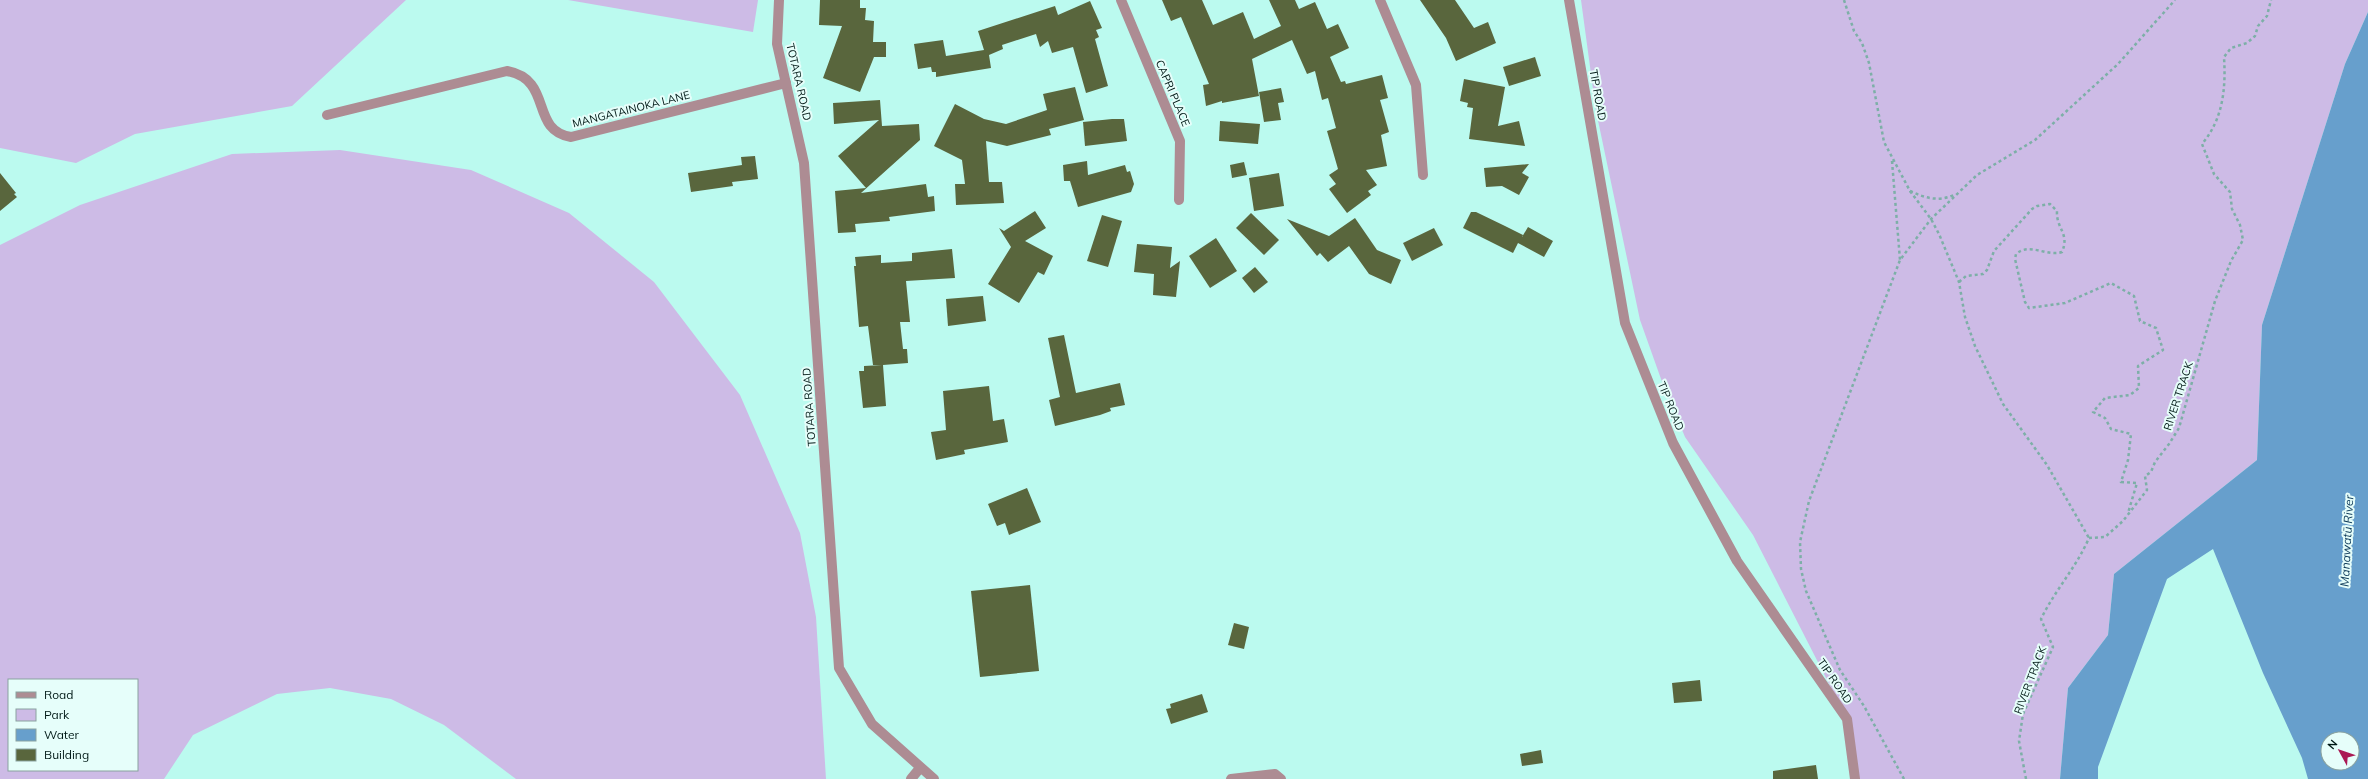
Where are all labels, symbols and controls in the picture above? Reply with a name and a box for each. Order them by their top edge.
street label: TOTARA ROAD [783,42,815,122]
street label: CAPRI PLACE [1153,58,1193,128]
street label: TIP ROAD [1587,68,1609,122]
street label: MANGATAINOKA LANE [571,88,691,130]
street label: RIVER TRACK [2160,359,2196,432]
street label: TOTARA ROAD [799,367,819,447]
street label: TIP ROAD [1655,379,1687,433]
water label: Manawatū River [2337,494,2356,587]
street label: RIVER TRACK [2011,643,2050,716]
street label: TIP ROAD [1814,656,1856,706]
legend [8,679,138,771]
text: Road [44,687,73,702]
text: Park [44,707,70,722]
text: Water [44,727,80,742]
north arrow [2320,731,2360,771]
text: N [2324,737,2340,752]
text: Building [44,747,89,762]

